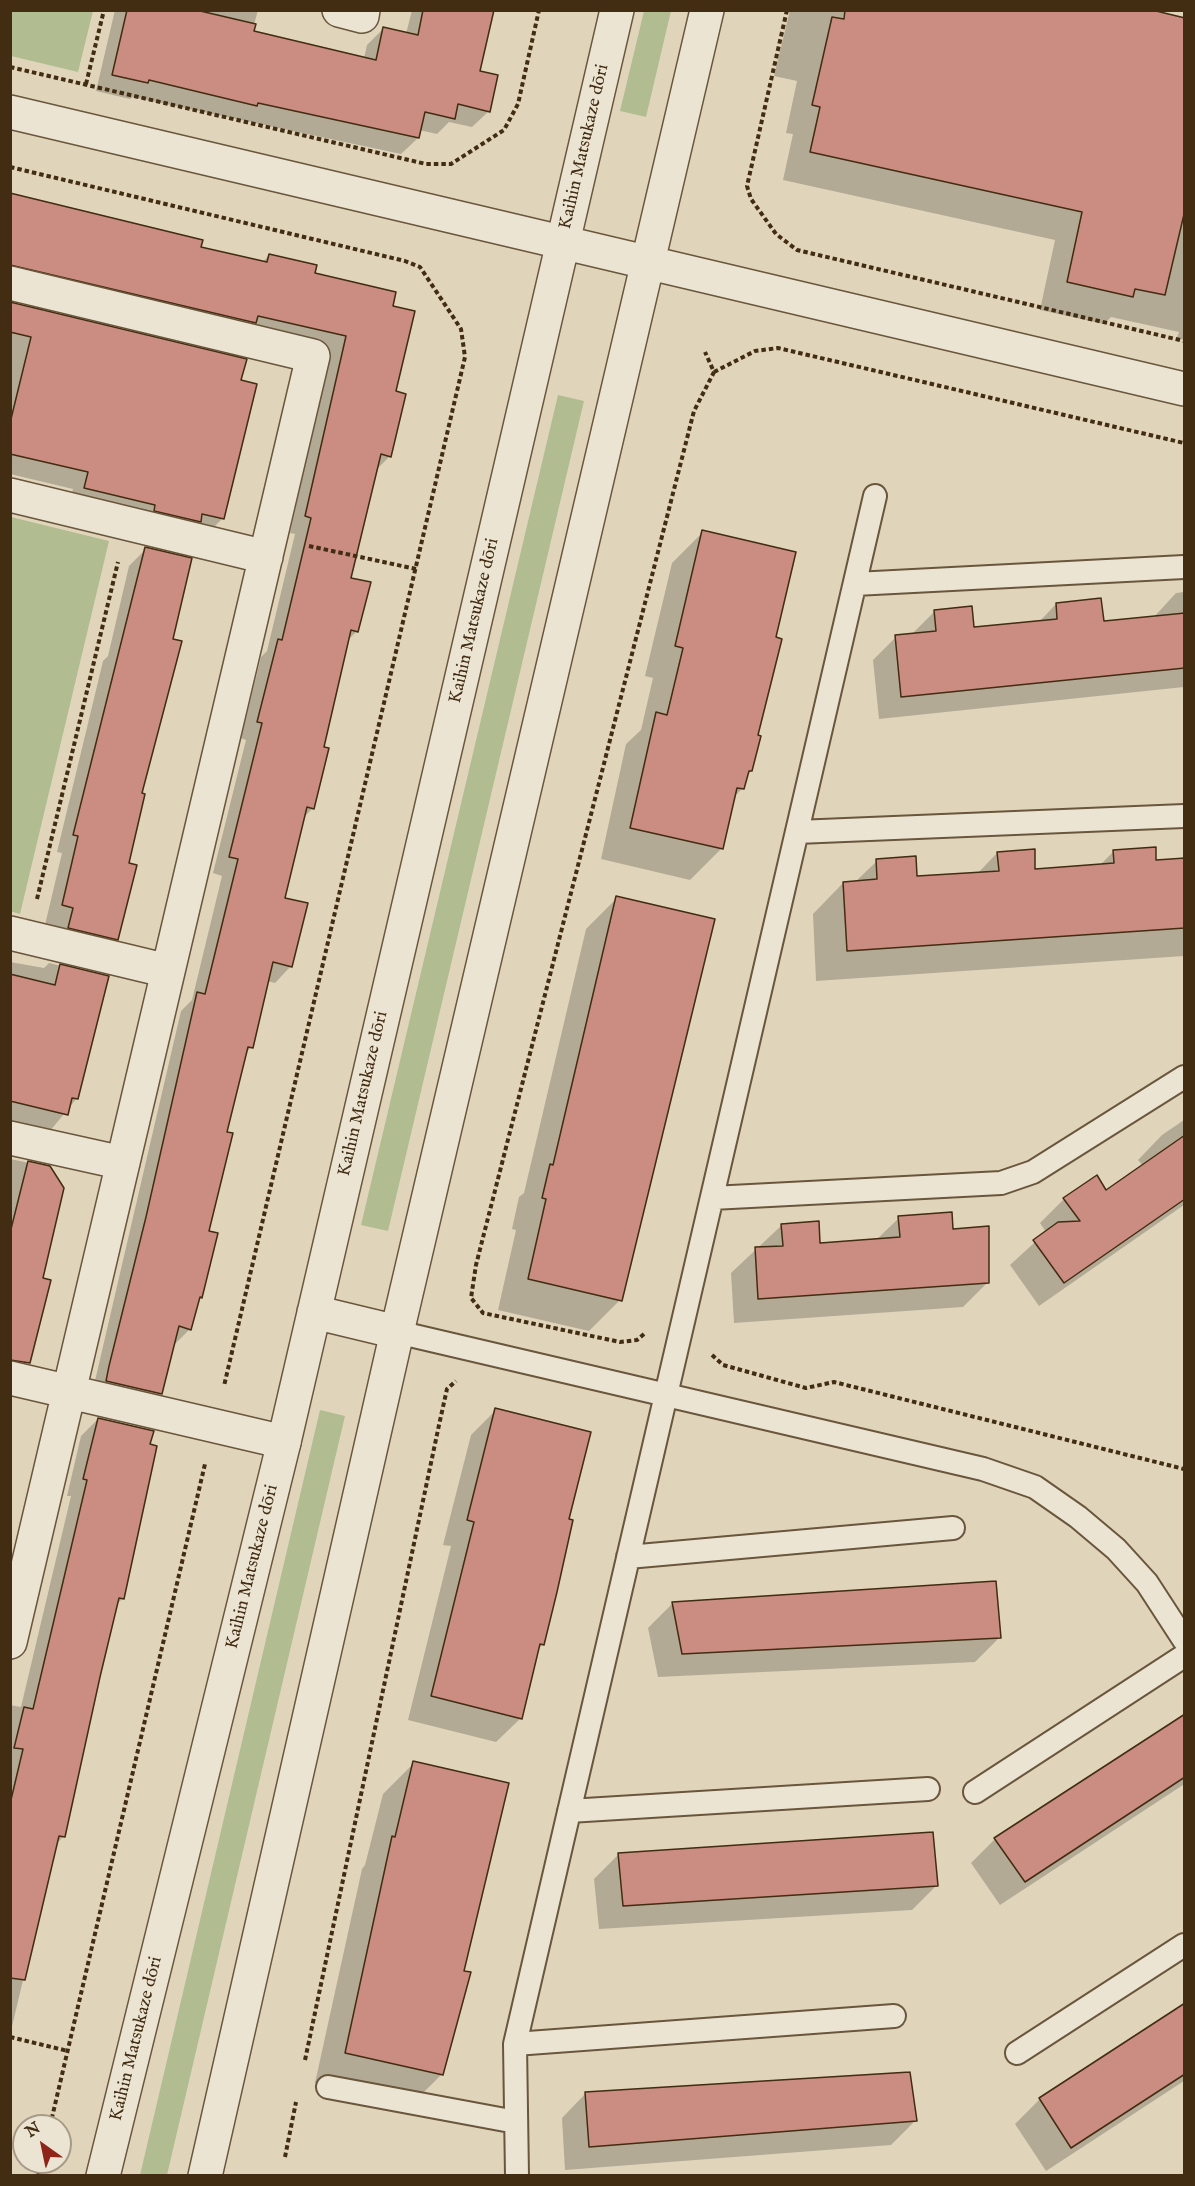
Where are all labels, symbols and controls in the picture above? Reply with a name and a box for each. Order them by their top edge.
street label: Kaihin Matsukaze dōri [555,62,615,232]
street label: Kaihin Matsukaze dōri [445,536,505,706]
street label: Kaihin Matsukaze dōri [334,1009,394,1179]
street label: Kaihin Matsukaze dōri [222,1483,284,1651]
street label: Kaihin Matsukaze dōri [106,1955,168,2123]
north arrow [12,2114,72,2174]
text: N [22,2118,45,2143]

